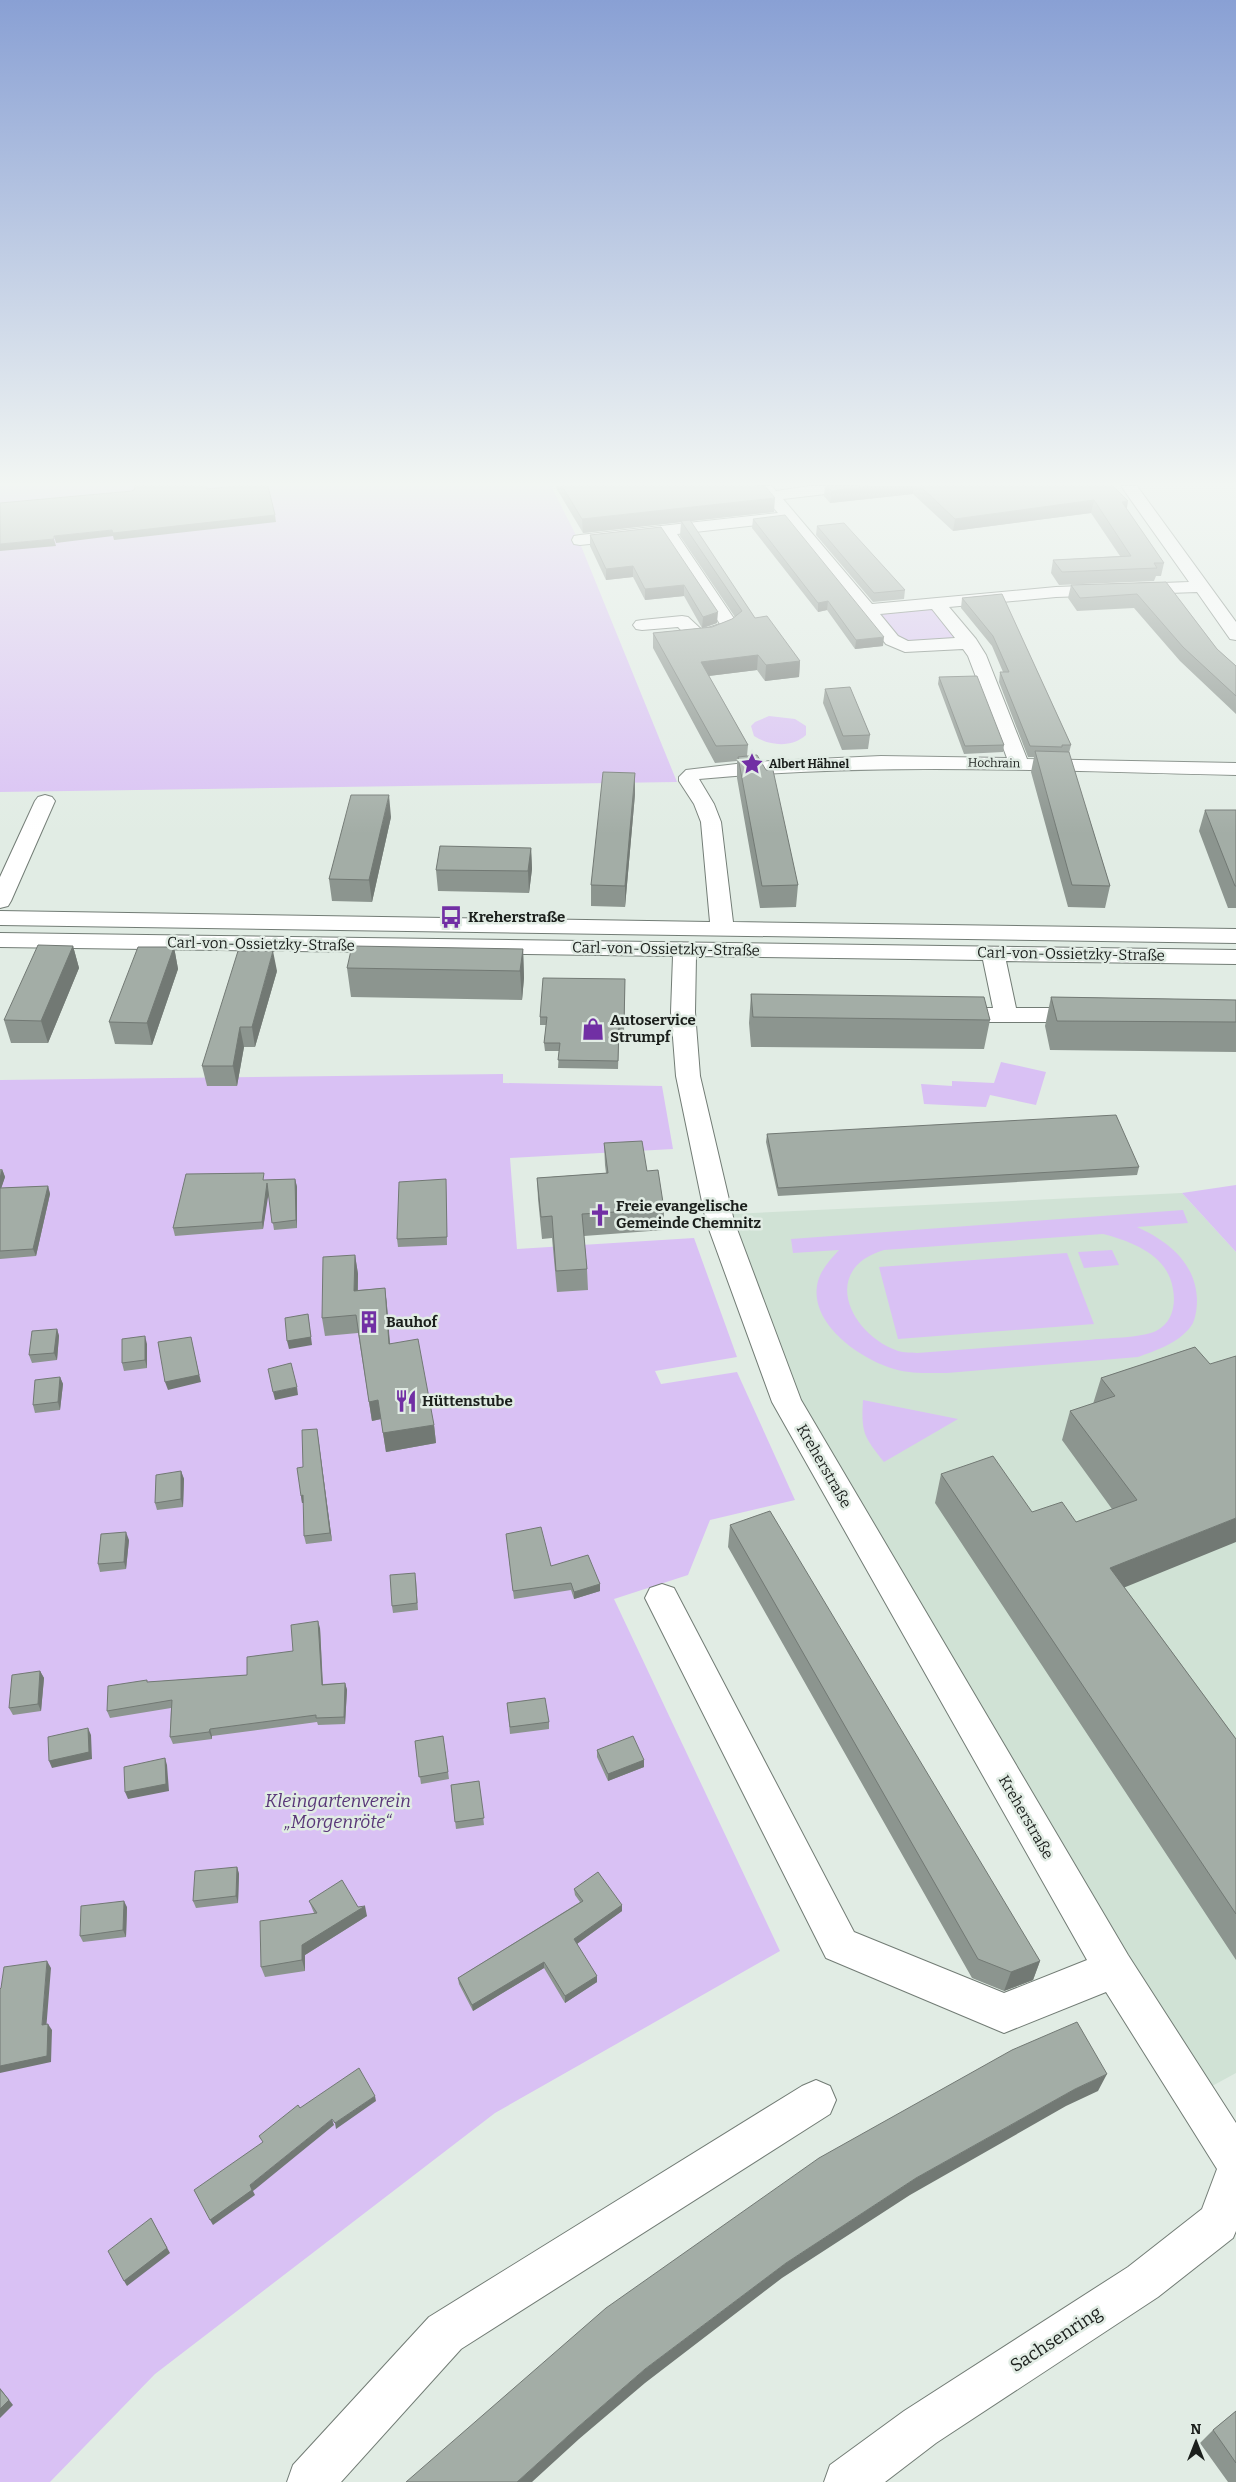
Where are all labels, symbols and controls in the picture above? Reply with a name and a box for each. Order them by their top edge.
place icon: Albert Hähnel [739,751,765,777]
street label: Hochrain [968,756,1021,770]
place label: Albert Hähnel [769,757,849,771]
bus stop icon: Kreherstraße [438,904,464,930]
place label: Kreherstraße [468,908,565,926]
street label: Carl-von-Ossietzky-Straße [167,933,355,955]
street label: Carl-von-Ossietzky-Straße [572,938,760,960]
street label: Carl-von-Ossietzky-Straße [977,943,1165,965]
place label: Autoservice Strumpf [610,1011,696,1046]
shop icon: Autoservice Strumpf [580,1016,606,1042]
place label: Freie evangelische Gemeinde Chemnitz [616,1197,762,1232]
church icon: Freie evangelische Gemeinde Chemnitz [587,1202,613,1228]
building icon: Bauhof [356,1309,382,1335]
place label: Bauhof [386,1313,439,1331]
restaurant icon: Hüttenstube [393,1388,419,1414]
place label: Hüttenstube [422,1392,513,1410]
street label: Kreherstraße [793,1421,855,1511]
street label: Kreherstraße [995,1772,1057,1862]
park label: Kleingartenverein „Morgenröte“ [265,1790,411,1833]
street label: Sachsenring [1006,2301,1106,2377]
north arrow [1171,2417,1221,2467]
text: N [1191,2421,1202,2438]

